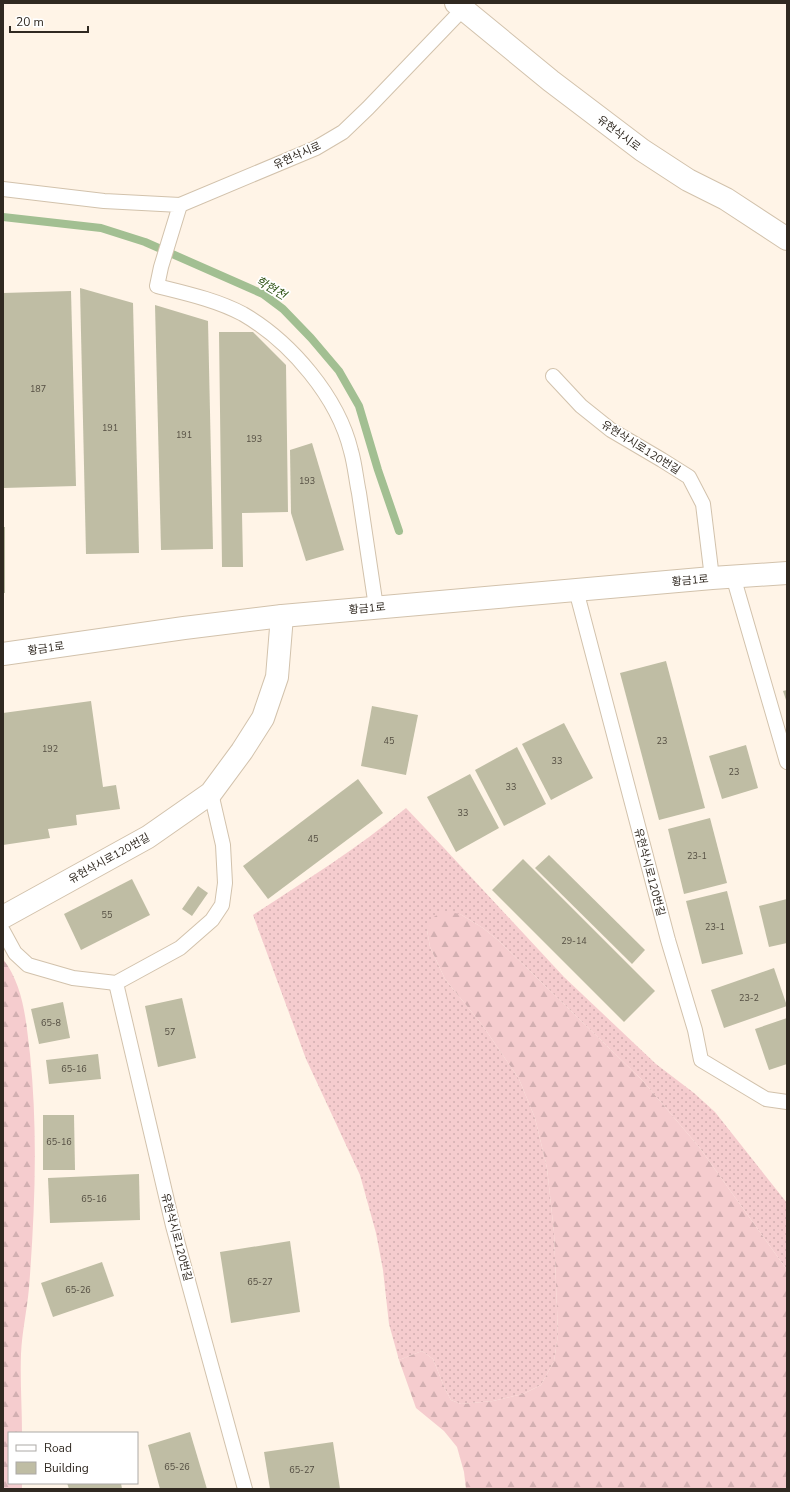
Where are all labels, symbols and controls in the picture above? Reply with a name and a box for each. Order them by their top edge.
scale bar [10,8,88,34]
text: 20 m [16,14,44,30]
street label: 유현삭시로 [594,112,643,155]
street label: 유현삭시로 [271,138,323,173]
water label: 학현천 [253,273,291,304]
house number: 187 [30,383,46,395]
street label: 유현삭시로120번길 [598,417,683,478]
house number: 191 [102,422,118,434]
house number: 191 [176,429,192,441]
house number: 193 [246,433,262,445]
house number: 193 [299,475,315,487]
street label: 황금1로 [671,571,709,590]
street label: 황금1로 [348,599,386,618]
street label: 황금1로 [27,638,65,658]
house number: 45 [384,735,394,747]
house number: 23 [657,735,667,747]
house number: 192 [42,743,58,755]
house number: 33 [552,755,562,767]
house number: 23 [729,766,739,778]
house number: 33 [506,781,516,793]
house number: 33 [458,807,468,819]
street label: 유현삭시로120번길 [631,826,668,918]
street label: 유현삭시로120번길 [66,830,153,887]
house number: 45 [308,833,318,845]
house number: 23-1 [687,850,707,862]
house number: 55 [102,909,112,921]
house number: 23-1 [705,921,725,933]
house number: 29-14 [561,935,587,947]
house number: 23-2 [739,992,759,1004]
house number: 65-8 [41,1017,61,1029]
house number: 57 [165,1026,175,1038]
house number: 65-16 [61,1063,87,1075]
house number: 65-16 [46,1136,72,1148]
street label: 유현삭시로120번길 [158,1191,195,1283]
house number: 65-16 [81,1193,107,1205]
house number: 65-27 [247,1276,273,1288]
house number: 65-26 [65,1284,91,1296]
legend [8,1432,138,1484]
text: Road [44,1440,72,1456]
text: Building [44,1460,89,1476]
house number: 65-26 [164,1461,190,1473]
house number: 65-27 [289,1464,315,1476]

